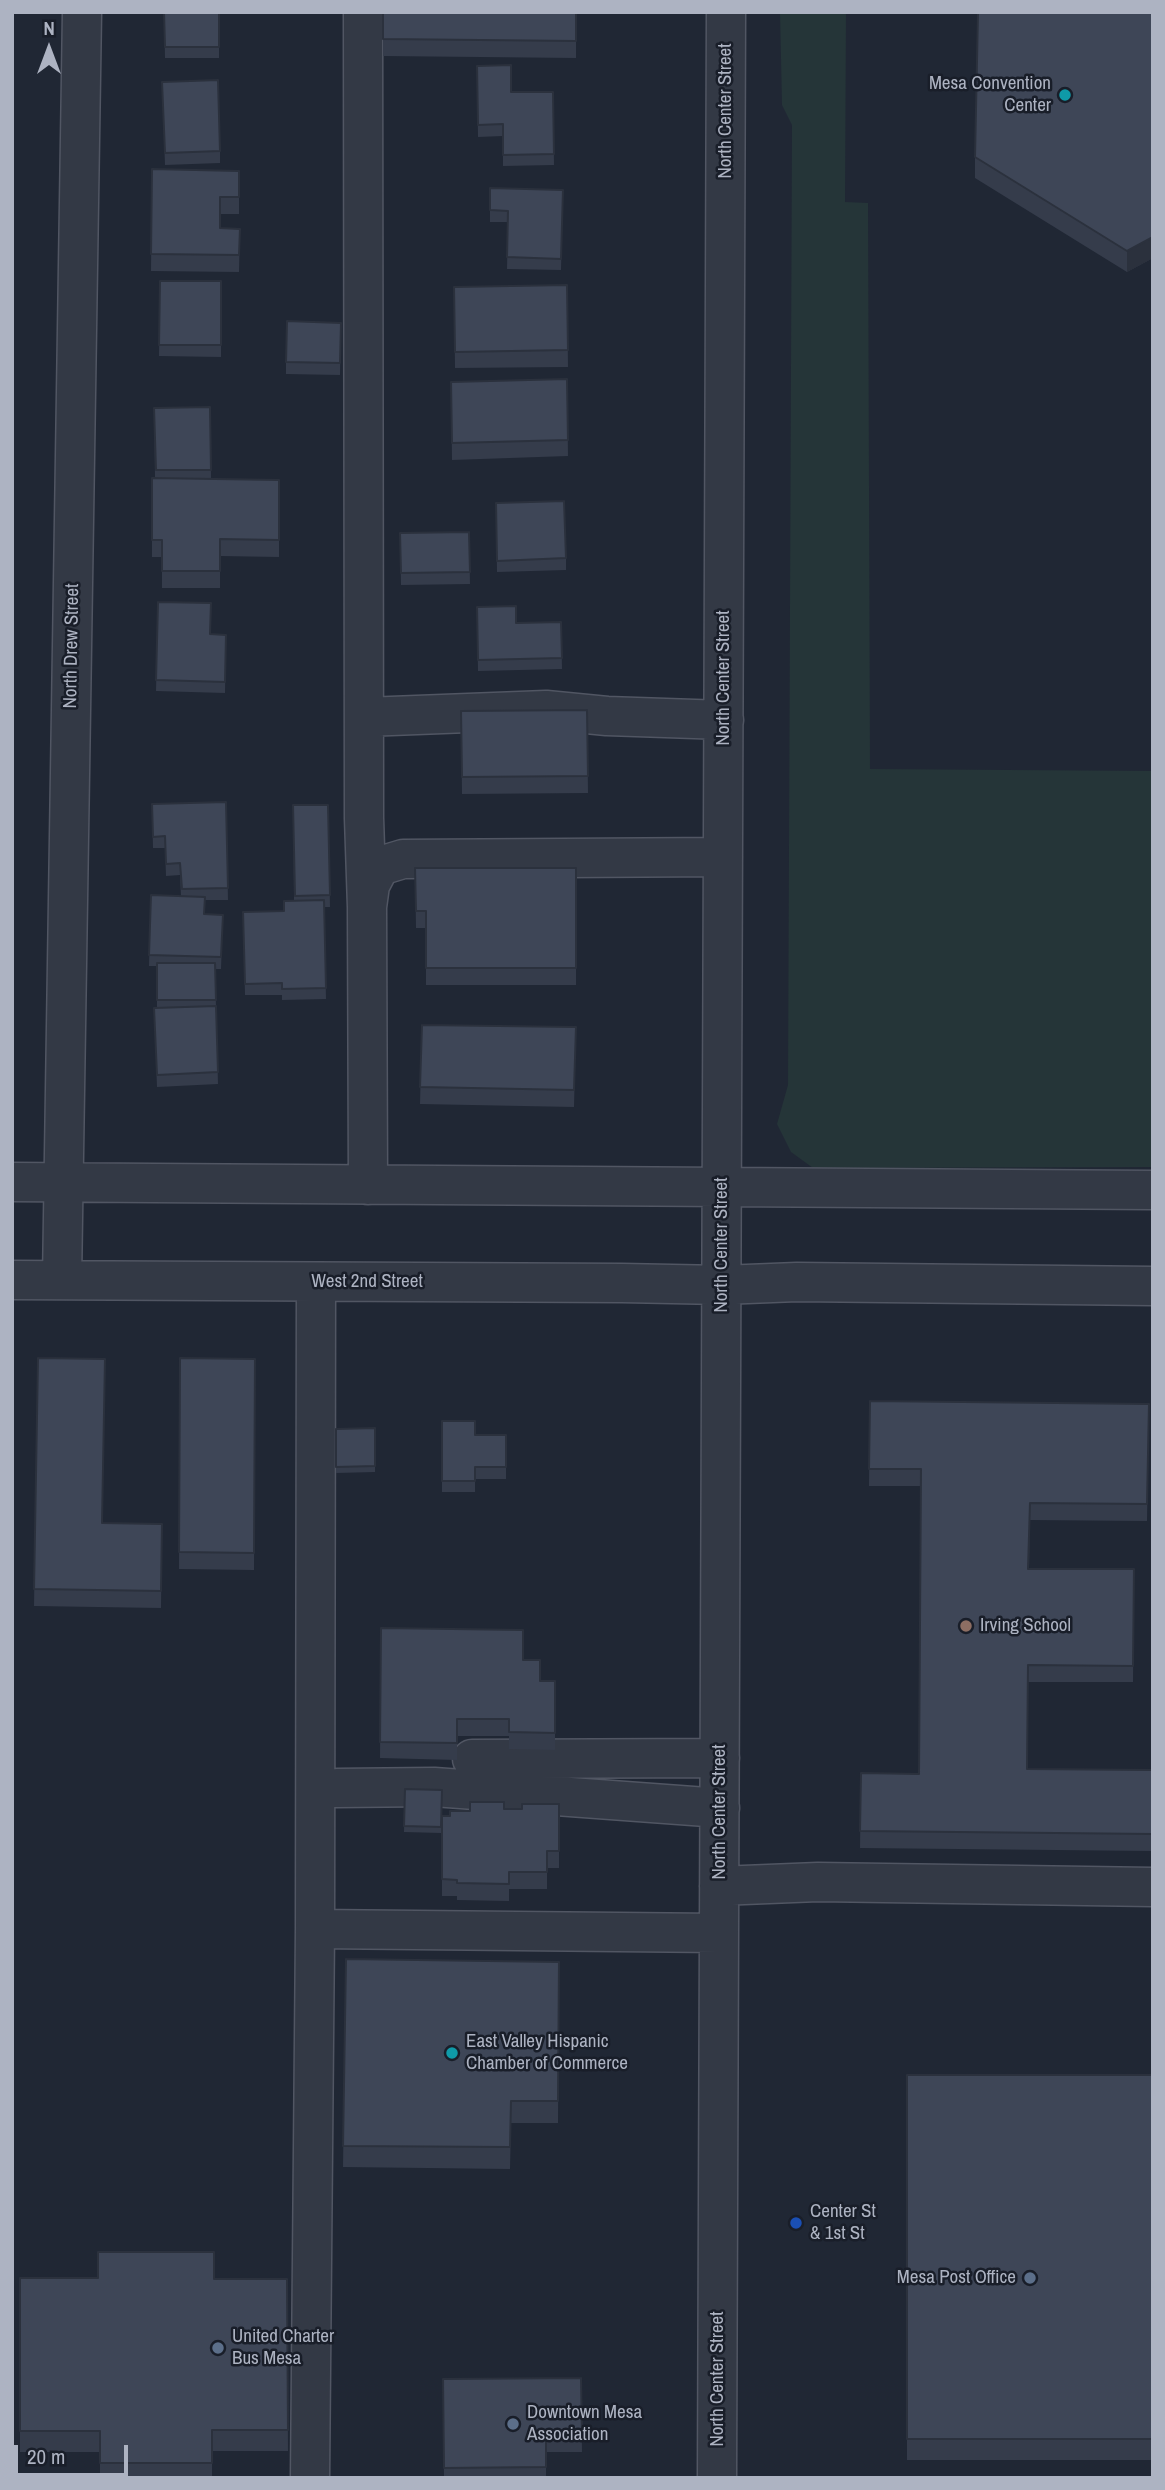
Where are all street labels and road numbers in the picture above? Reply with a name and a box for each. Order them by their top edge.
street label: North Center Street [715,43,737,179]
street label: North Drew Street [60,583,84,709]
street label: North Center Street [713,610,735,746]
street label: North Center Street [711,1177,733,1313]
street label: West 2nd Street [311,1271,423,1293]
street label: North Center Street [709,1744,731,1880]
street label: North Center Street [707,2311,729,2447]

